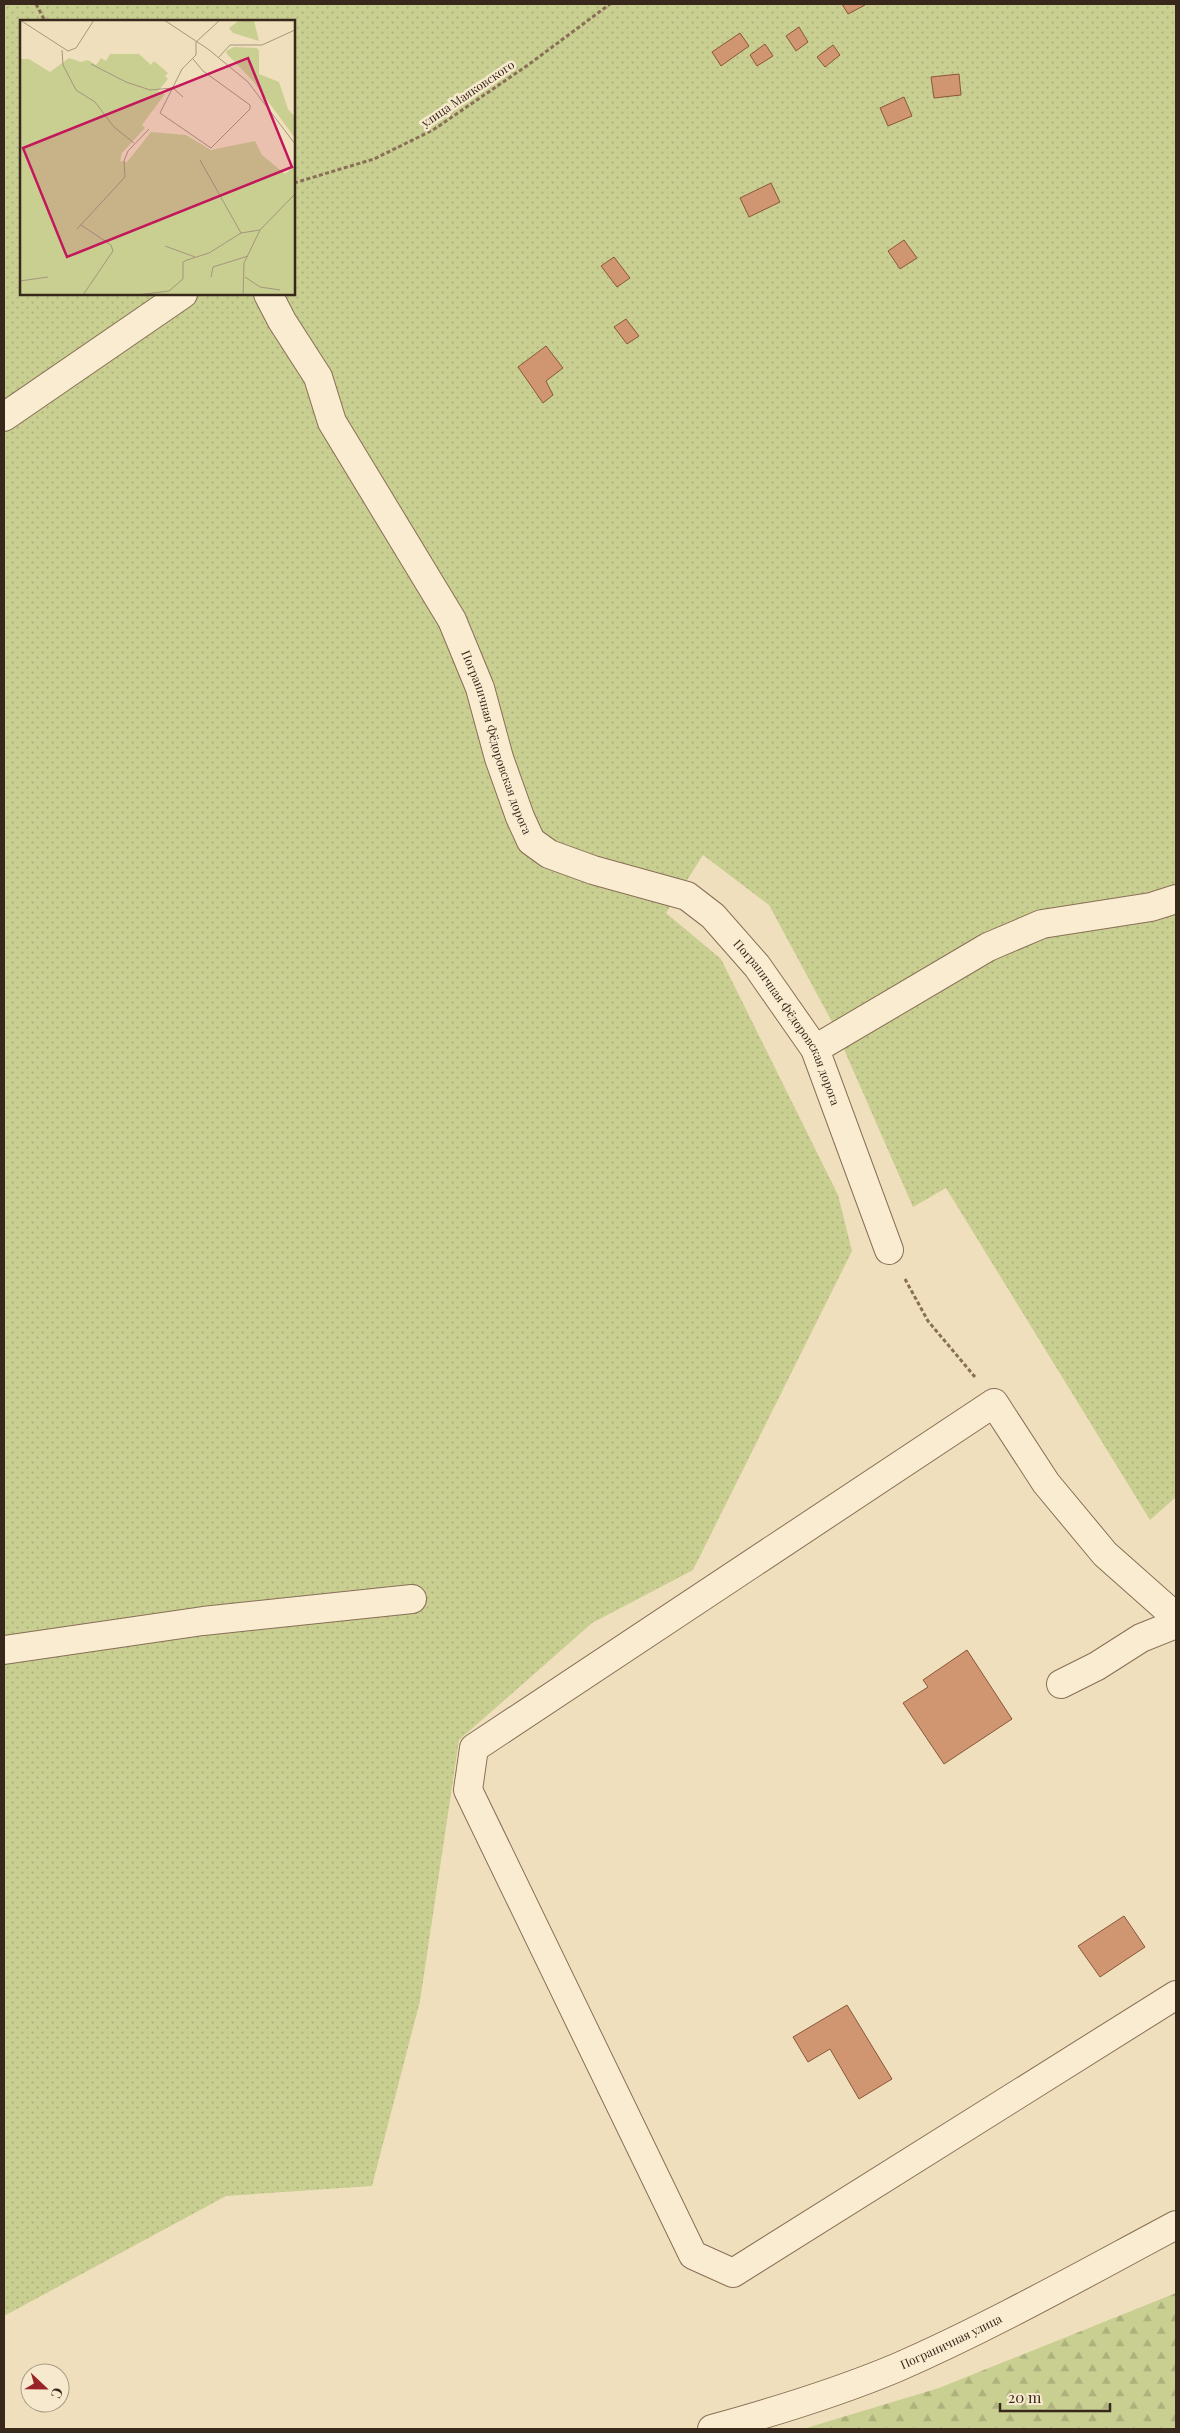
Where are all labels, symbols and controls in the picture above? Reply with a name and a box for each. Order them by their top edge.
inset map [20,20,295,295]
street label: улица Маяковского [417,56,518,131]
street label: Пограничная Фёдоровская дорога [458,648,536,837]
street label: Пограничная Фёдоровская дорога [730,936,844,1108]
street label: Пограничная улица [897,2310,1004,2372]
north arrow [20,2363,70,2413]
scale bar [1000,2380,1110,2412]
text: С [47,2385,68,2401]
text: 20 m [1008,2387,1042,2407]

